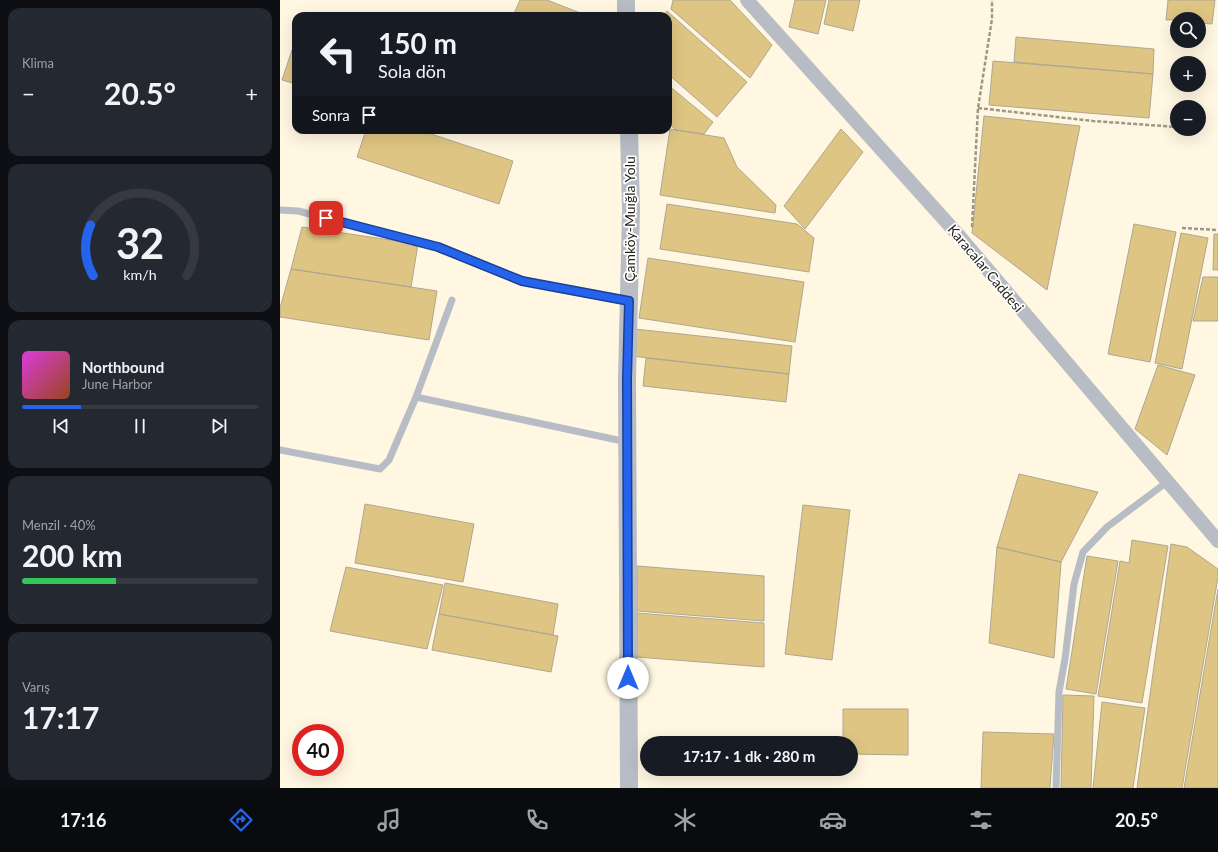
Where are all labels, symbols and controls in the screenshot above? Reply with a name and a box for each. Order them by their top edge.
map controls [1170,12,1206,136]
button: search [1170,12,1206,48]
text: 150 m [378,26,457,60]
icon: left [312,28,364,80]
text: Klima [22,55,54,71]
button: + [1170,56,1206,92]
text: Sola dön [378,60,446,82]
text: 20.5° [104,75,176,111]
text: − [22,80,35,107]
text: + [245,80,258,107]
button: − [1170,100,1206,136]
icon: arrive [358,104,380,126]
text: Sonra [312,106,350,124]
street label: Çamköy-Muığla Yolu [621,156,638,282]
pin [309,201,343,235]
icon: arrive [315,207,337,229]
text: 32 [116,218,164,268]
street label: Karacalar Caddesi [944,221,1028,315]
text: km/h [123,266,157,283]
text: Northbound [82,358,164,376]
text: June Harbor [82,376,152,392]
icon: previous [50,415,72,437]
icon: pause [129,415,151,437]
icon: next [208,415,230,437]
text: Menzil · 40% [22,517,96,533]
text: 200 km [22,537,123,573]
position arrow [607,657,649,699]
text: Varış [22,679,50,695]
text: 17:17 [22,699,99,735]
speed limit sign: 40 [292,724,344,776]
text: 17:17 · 1 dk · 280 m [683,747,815,765]
icon: directions [227,806,255,834]
icon: music [375,806,403,834]
icon: phone [523,806,551,834]
icon: climate [671,806,699,834]
icon: car [819,806,847,834]
icon: filters [967,806,995,834]
text: 17:16 [60,809,106,831]
text: 20.5° [1115,809,1158,831]

